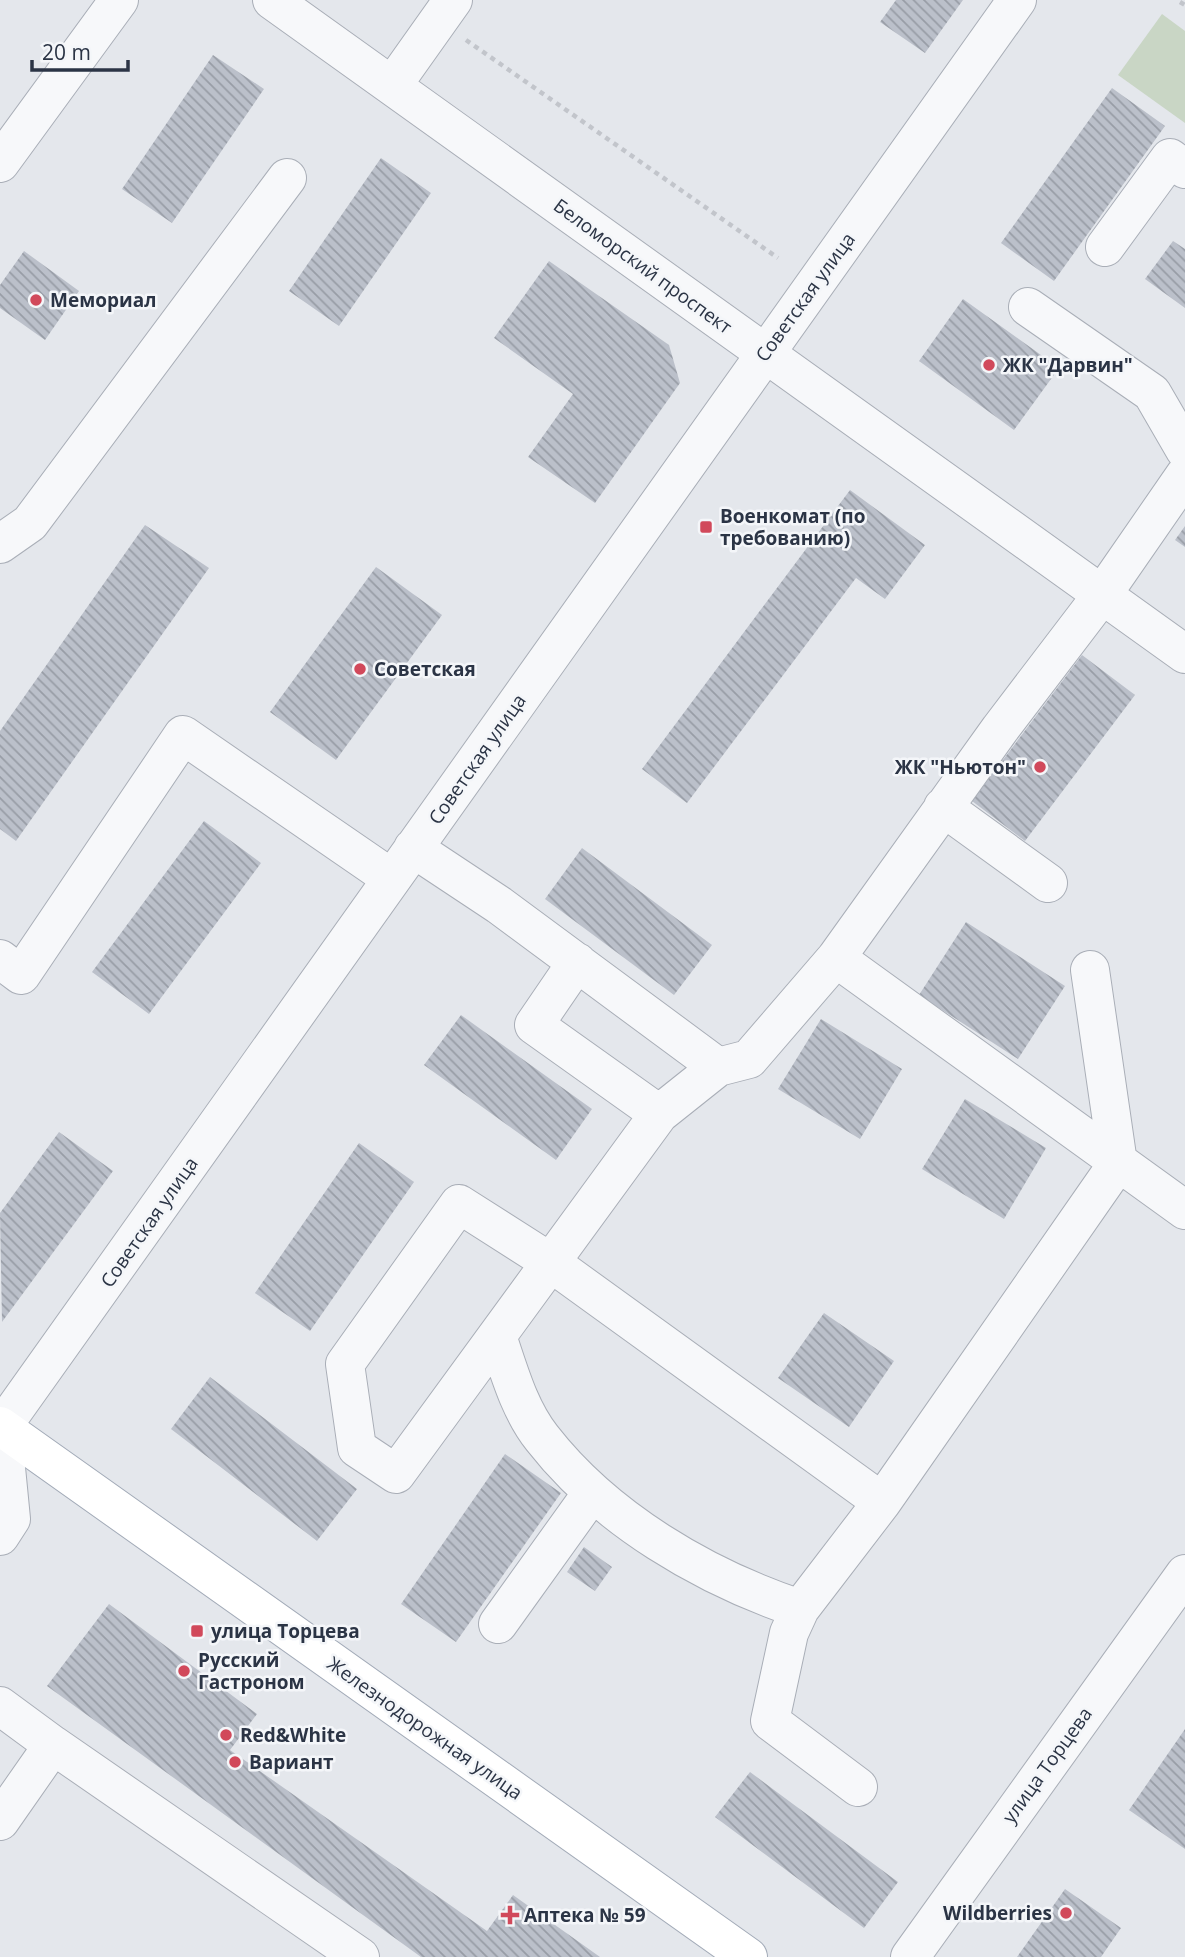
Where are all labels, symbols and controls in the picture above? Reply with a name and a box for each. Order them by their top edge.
scale bar [32,28,128,72]
text: 20 m [42,38,91,66]
street label: Беломорский проспект [548,192,738,340]
street label: Советская улица [749,227,861,367]
place label: Мемориал [50,287,156,313]
marker: Мемориал [28,292,44,308]
place label: ЖК "Дарвин" [1003,352,1133,378]
marker: ЖК "Дарвин" [981,357,997,373]
place label: Военкомат (по требованию) [720,503,865,551]
marker: Военкомат (по требованию) [698,519,714,535]
place label: Советская [374,656,476,682]
marker: Советская [352,661,368,677]
street label: Советская улица [422,689,532,829]
place label: ЖК "Ньютон" [895,754,1026,780]
marker: ЖК "Ньютон" [1032,759,1048,775]
street label: Советская улица [94,1152,204,1292]
place label: улица Торцева [211,1618,360,1644]
marker: улица Торцева [189,1623,205,1639]
place label: Русский Гастроном [198,1647,305,1695]
street label: Железнодорожная улица [322,1650,528,1806]
marker: Русский Гастроном [176,1663,192,1679]
street label: улица Торцева [996,1702,1098,1828]
place label: Red&White [240,1722,346,1748]
marker: Red&White [218,1727,234,1743]
place label: Вариант [249,1749,334,1775]
marker: Вариант [227,1754,243,1770]
place label: Wildberries [943,1900,1052,1926]
place label: Аптека № 59 [524,1902,646,1928]
marker: Wildberries [1058,1905,1074,1921]
marker: Аптека № 59 [502,1907,518,1923]

